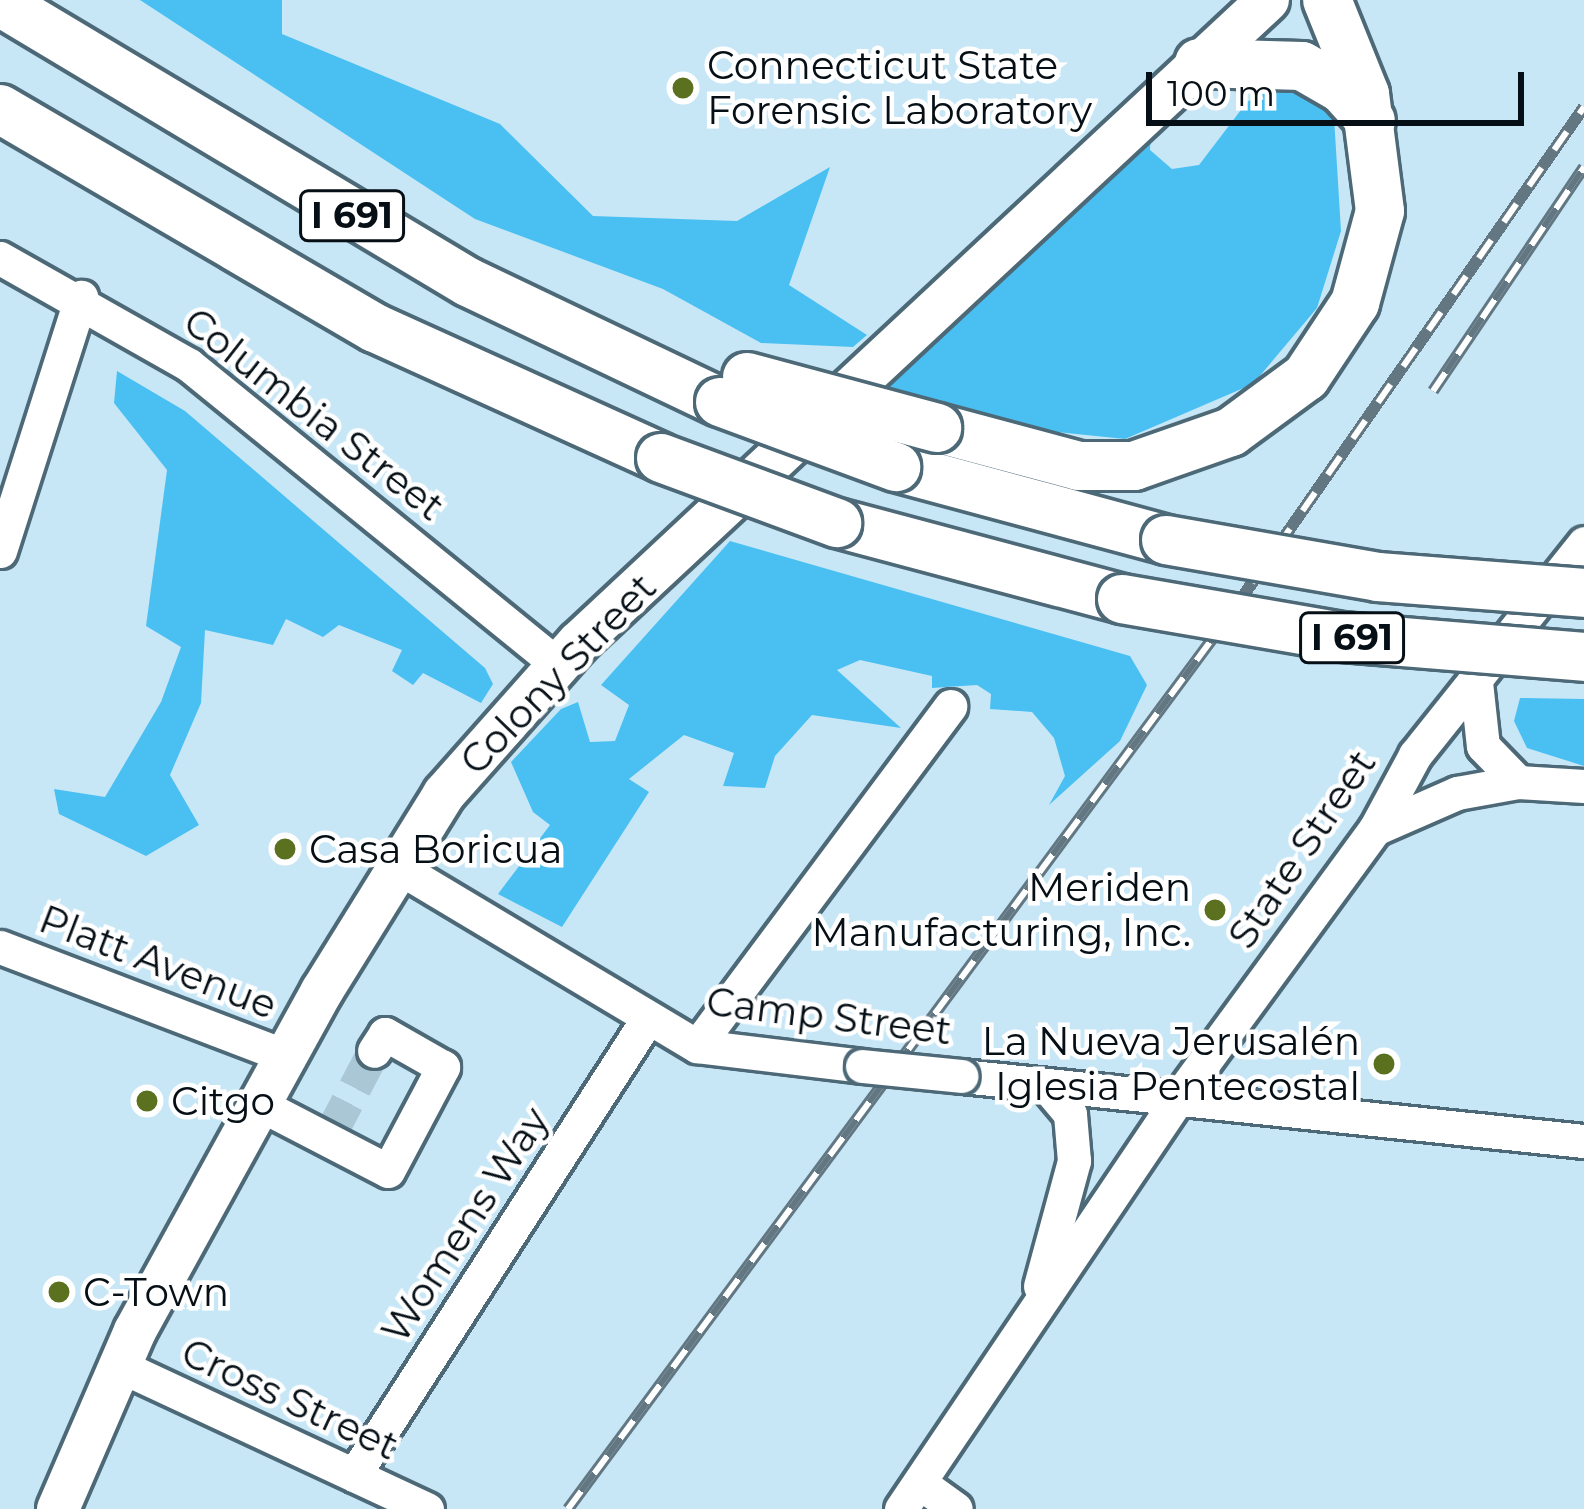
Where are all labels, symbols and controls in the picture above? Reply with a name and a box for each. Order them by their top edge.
place label: Connecticut State Forensic Laboratory [707,43,1092,134]
scale bar [1152,48,1530,122]
text: 100 m [1167,71,1275,115]
marker: Connecticut State Forensic Laboratory [670,75,696,101]
road number: I 691 [298,186,406,246]
street label: Columbia Street [175,298,453,530]
street label: Colony Street [451,564,665,784]
road number: I 691 [1298,608,1406,668]
street label: State Street [1219,741,1385,957]
place label: Casa Boricua [309,826,562,872]
marker: Casa Boricua [272,836,298,862]
place label: Meriden Manufacturing, Inc. [812,865,1191,956]
street label: Platt Avenue [33,895,283,1029]
marker: Meriden Manufacturing, Inc. [1202,897,1228,923]
street label: Camp Street [704,978,954,1054]
place label: La Nueva Jerusalén Iglesia Pentecostal [982,1019,1360,1110]
marker: La Nueva Jerusalén Iglesia Pentecostal [1371,1051,1397,1077]
place label: Citgo [171,1078,275,1124]
marker: Citgo [134,1088,160,1114]
street label: Womens Way [372,1099,558,1351]
place label: C-Town [83,1269,229,1315]
marker: C-Town [46,1279,72,1305]
street label: Cross Street [174,1328,406,1470]

